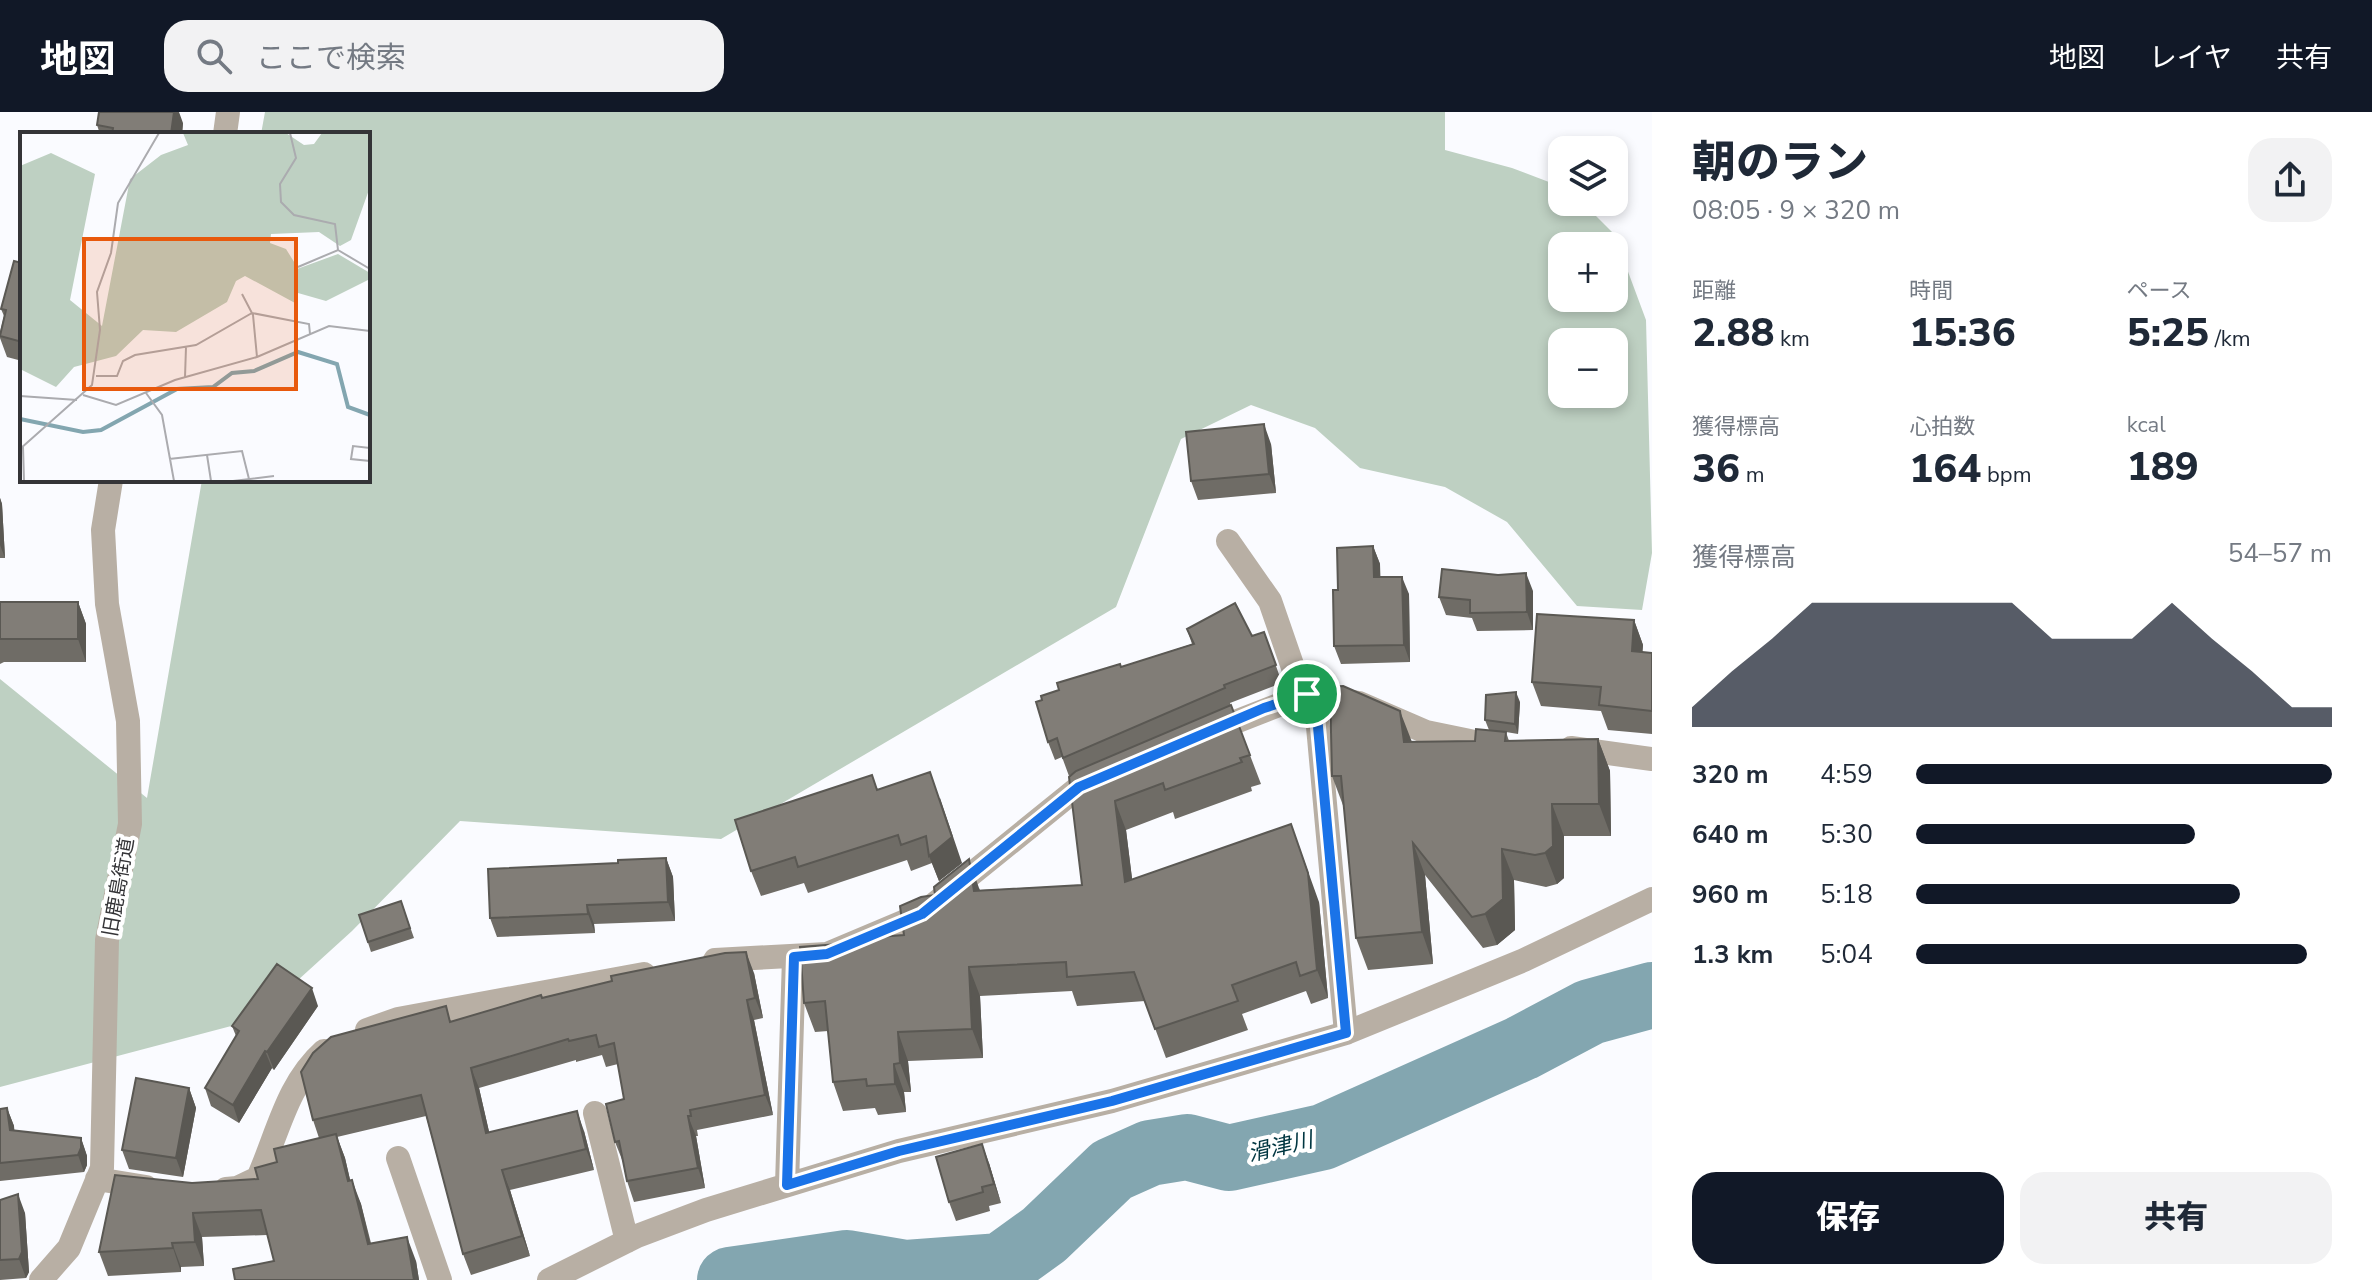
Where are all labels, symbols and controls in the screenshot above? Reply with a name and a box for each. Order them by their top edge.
search box [164,20,724,92]
text: 地図 [40,34,116,85]
icon: search [192,34,236,78]
text: ここで検索 [256,38,406,79]
text: 地図 [2049,39,2105,77]
text: レイヤ [2149,39,2232,77]
text: 共有 [2276,39,2332,77]
inset map [20,132,370,482]
text: 朝のラン [1692,133,1868,193]
map controls [1548,136,1628,408]
button: layers [1548,136,1628,216]
button: share [2248,138,2332,222]
text: 08:05 · 9 × 320 m [1692,193,1900,228]
button: + [1548,232,1628,312]
text: 距離 [1692,276,1736,306]
text: 時間 [1909,276,1953,306]
text: ペース [2127,276,2192,306]
text: 2.88 [1692,306,1774,360]
text: 15:36 [1909,306,2016,360]
text: 5:25 [2127,306,2209,360]
text: km [1774,324,1810,354]
text: /km [2209,324,2251,354]
button: − [1548,328,1628,408]
text: kcal [2127,410,2166,440]
text: 獲得標高 [1692,412,1780,442]
text: 心拍数 [1909,412,1975,442]
text: 189 [2127,440,2199,494]
text: 36 [1692,442,1740,496]
text: 164 [1909,442,1981,496]
text: m [1740,460,1765,490]
text: bpm [1981,460,2031,490]
text: 54–57 m [2228,536,2332,571]
text: 獲得標高 [1692,540,1796,575]
pin [1273,660,1341,728]
icon: arrive [1285,672,1329,716]
text: 320 m [1692,757,1769,792]
text: 4:59 [1820,757,1873,792]
text: 640 m [1692,817,1769,852]
text: 5:30 [1820,817,1873,852]
street label: 旧鹿島街道 [97,836,140,939]
text: 960 m [1692,877,1769,912]
text: 5:18 [1820,877,1873,912]
text: 1.3 km [1692,937,1773,972]
text: 5:04 [1820,937,1873,972]
water label: 滑津川 [1245,1124,1318,1169]
button: 保存 [1692,1172,2004,1264]
button: 共有 [2020,1172,2332,1264]

